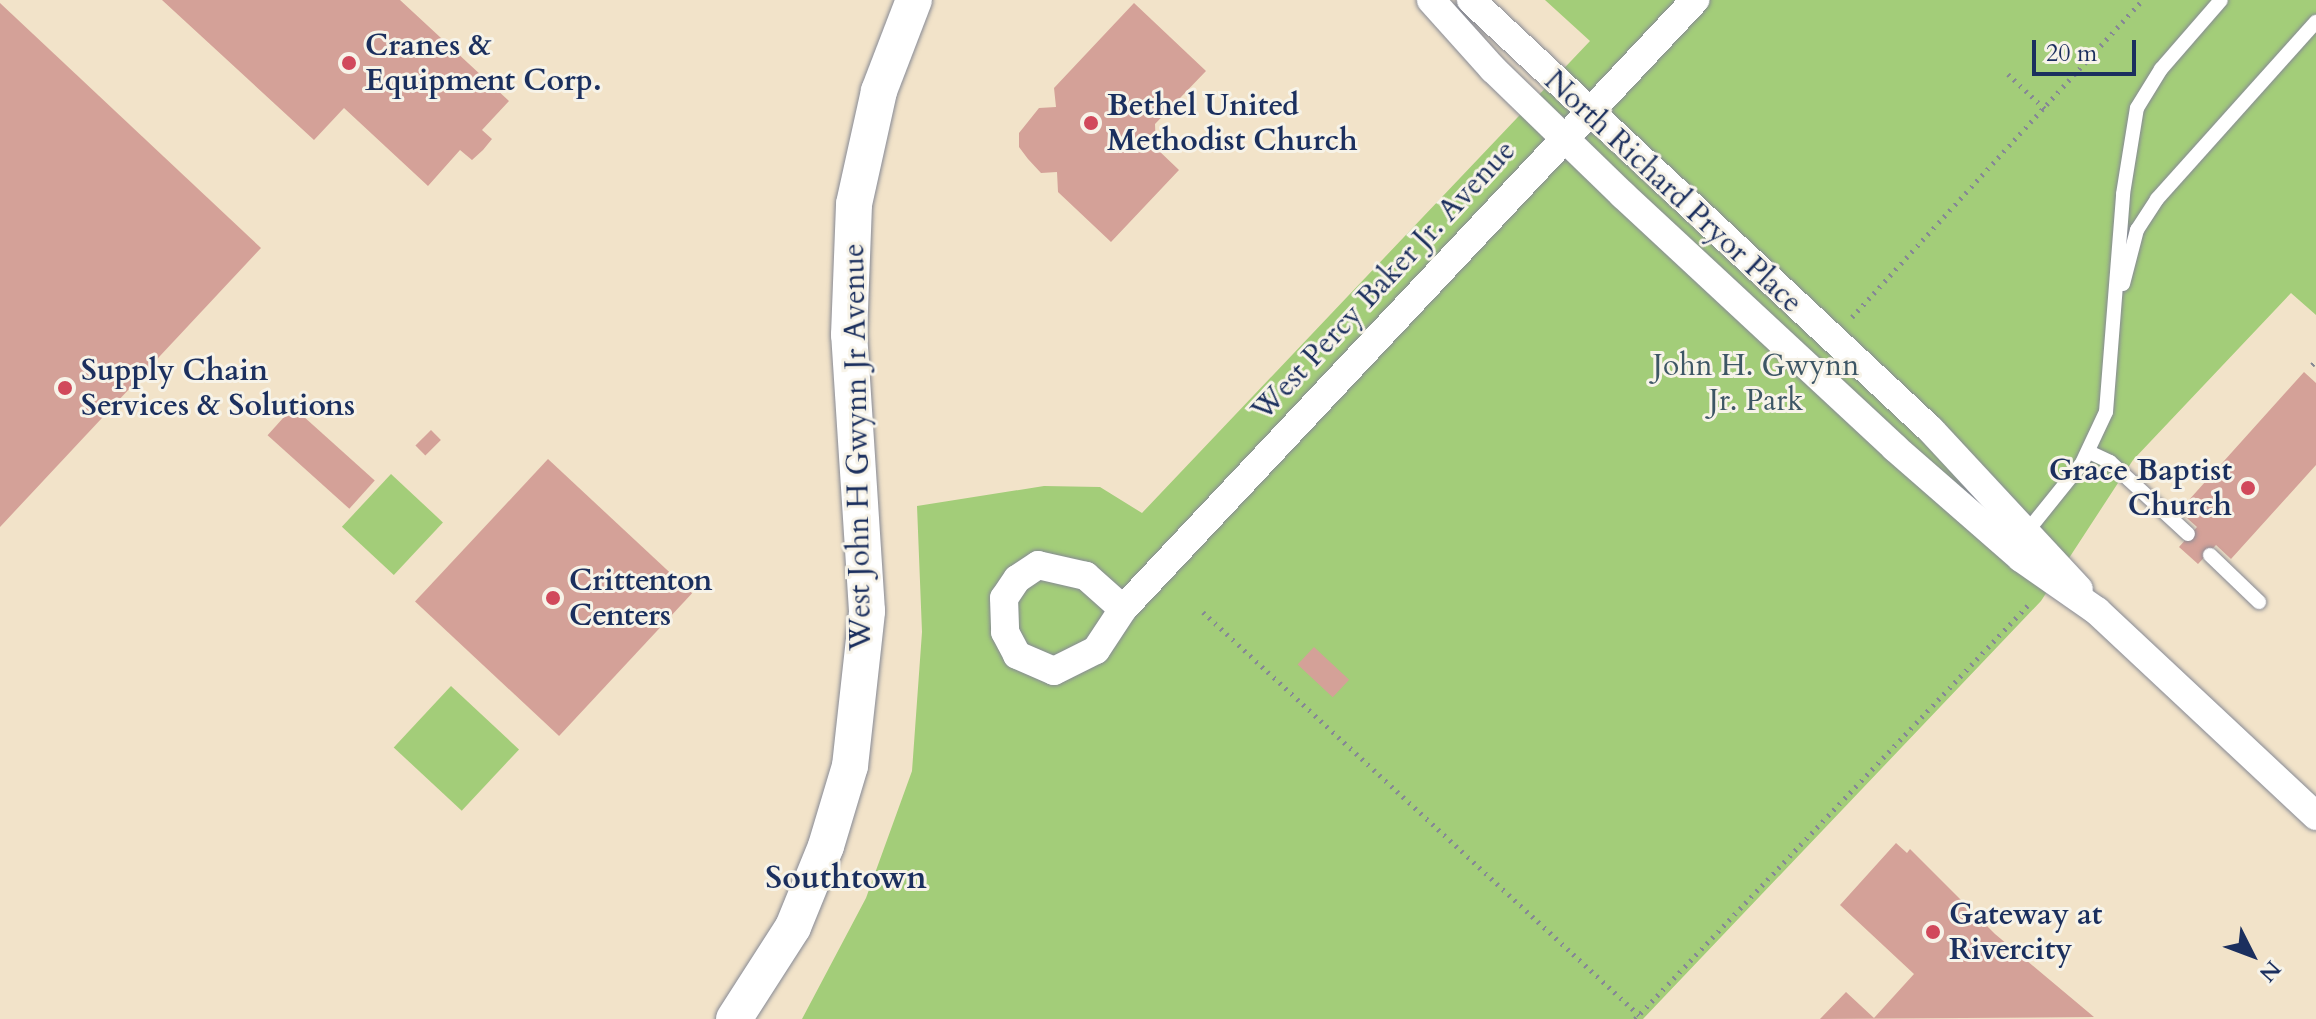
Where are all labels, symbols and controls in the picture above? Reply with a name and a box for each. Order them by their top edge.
scale bar [2036,24,2140,74]
place label: Cranes & Equipment Corp. [365,28,602,98]
text: 20 m [2046,37,2097,70]
marker: Cranes & Equipment Corp. [340,54,358,72]
street label: North Richard Pryor Place [1537,63,1809,321]
place label: Bethel United Methodist Church [1107,88,1358,158]
marker: Bethel United Methodist Church [1082,114,1100,132]
street label: West Percy Baker Jr. Avenue [1245,133,1523,429]
street label: West John H Gwynn Jr Avenue [836,243,880,651]
park label: John H. Gwynn Jr. Park [1653,348,1859,418]
place label: Supply Chain Services & Solutions [81,353,355,424]
marker: Supply Chain Services & Solutions [56,379,74,397]
place label: Grace Baptist Church [2049,453,2232,524]
marker: Grace Baptist Church [2239,479,2257,497]
place label: Crittenton Centers [569,563,713,634]
marker: Crittenton Centers [544,589,562,607]
district label: Southtown [765,859,927,897]
place label: Gateway at Rivercity [1949,897,2102,968]
north arrow [2212,915,2292,995]
marker: Gateway at Rivercity [1924,923,1942,941]
text: N [2252,954,2287,988]

